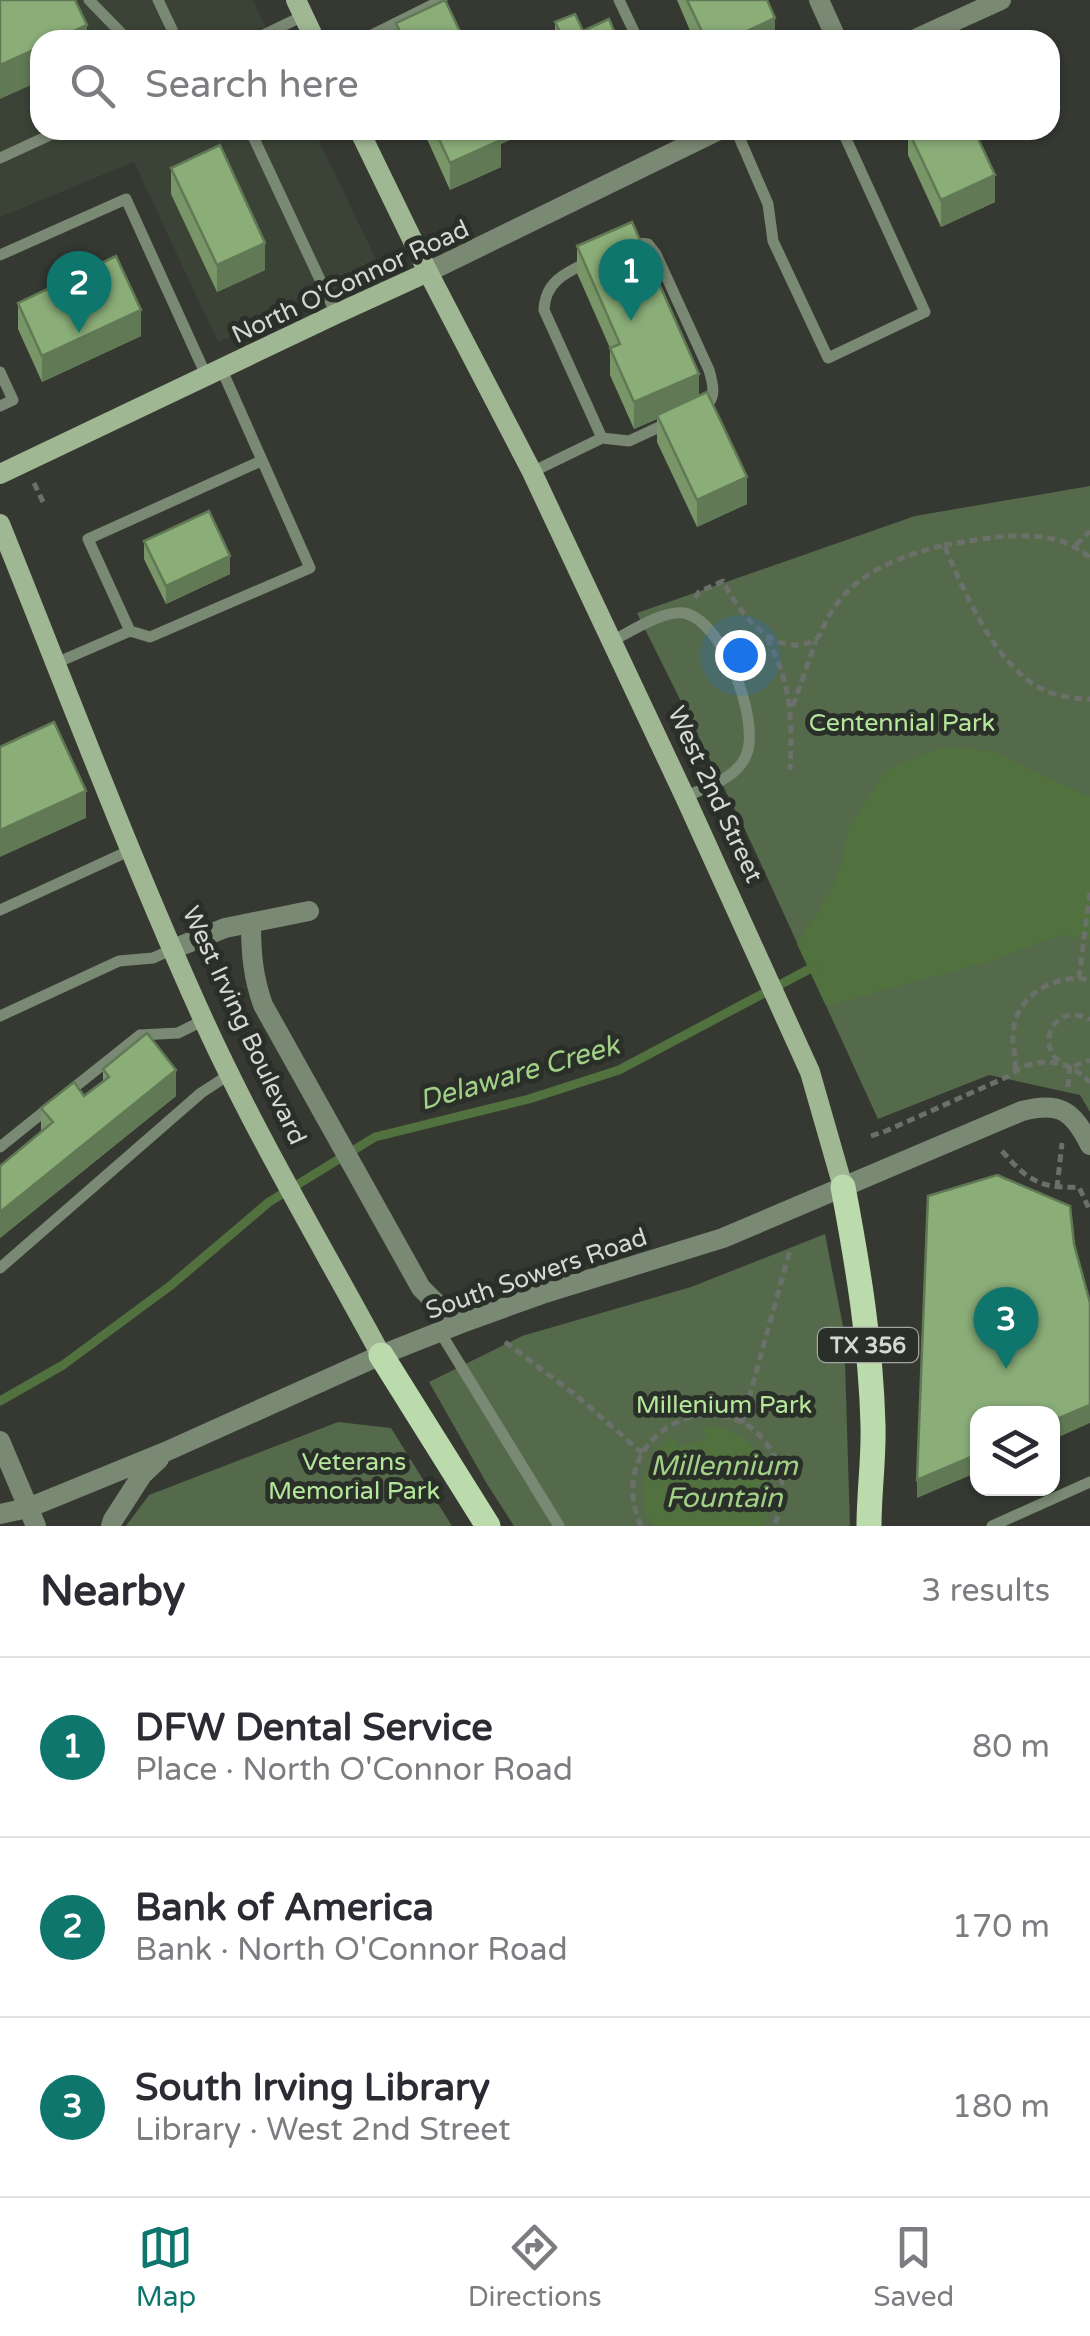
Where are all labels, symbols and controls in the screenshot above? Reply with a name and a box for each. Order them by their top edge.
search box [30,30,1060,140]
icon: search [65,58,120,113]
text: Search here [145,62,359,108]
street label: North O'Connor Road [227,214,474,350]
pin: 1 [598,238,664,321]
pin: 2 [46,250,112,333]
your location [715,630,766,681]
street label: West 2nd Street [661,702,769,888]
park label: Centennial Park [809,708,995,738]
street label: West Irving Boulevard [176,901,313,1149]
water label: Delaware Creek [415,1028,625,1118]
street label: South Sowers Road [422,1222,651,1326]
pin: 3 [974,1286,1038,1369]
road number: TX 356 [818,1328,918,1362]
park label: Millenium Park [636,1390,812,1420]
map controls [970,1406,1060,1496]
button: layers [970,1406,1060,1496]
park label: Veterans Memorial Park [268,1447,440,1506]
water label: Millennium Fountain [650,1449,799,1515]
text: Nearby [40,1566,185,1617]
text: 3 results [921,1572,1050,1610]
text: DFW Dental Service [135,1705,493,1751]
text: 1 [62,1728,83,1766]
text: 80 m [972,1728,1050,1766]
text: Place · North O'Connor Road [135,1751,573,1789]
text: Bank of America [135,1885,434,1931]
text: 2 [62,1908,83,1946]
text: 170 m [952,1908,1050,1946]
text: Bank · North O'Connor Road [135,1931,568,1969]
text: South Irving Library [135,2065,490,2111]
text: 3 [62,2088,83,2126]
text: 180 m [952,2088,1050,2126]
text: Library · West 2nd Street [135,2111,511,2149]
tab: Map [136,2220,196,2314]
tab: Directions [468,2220,602,2314]
tab: Saved [873,2220,954,2314]

